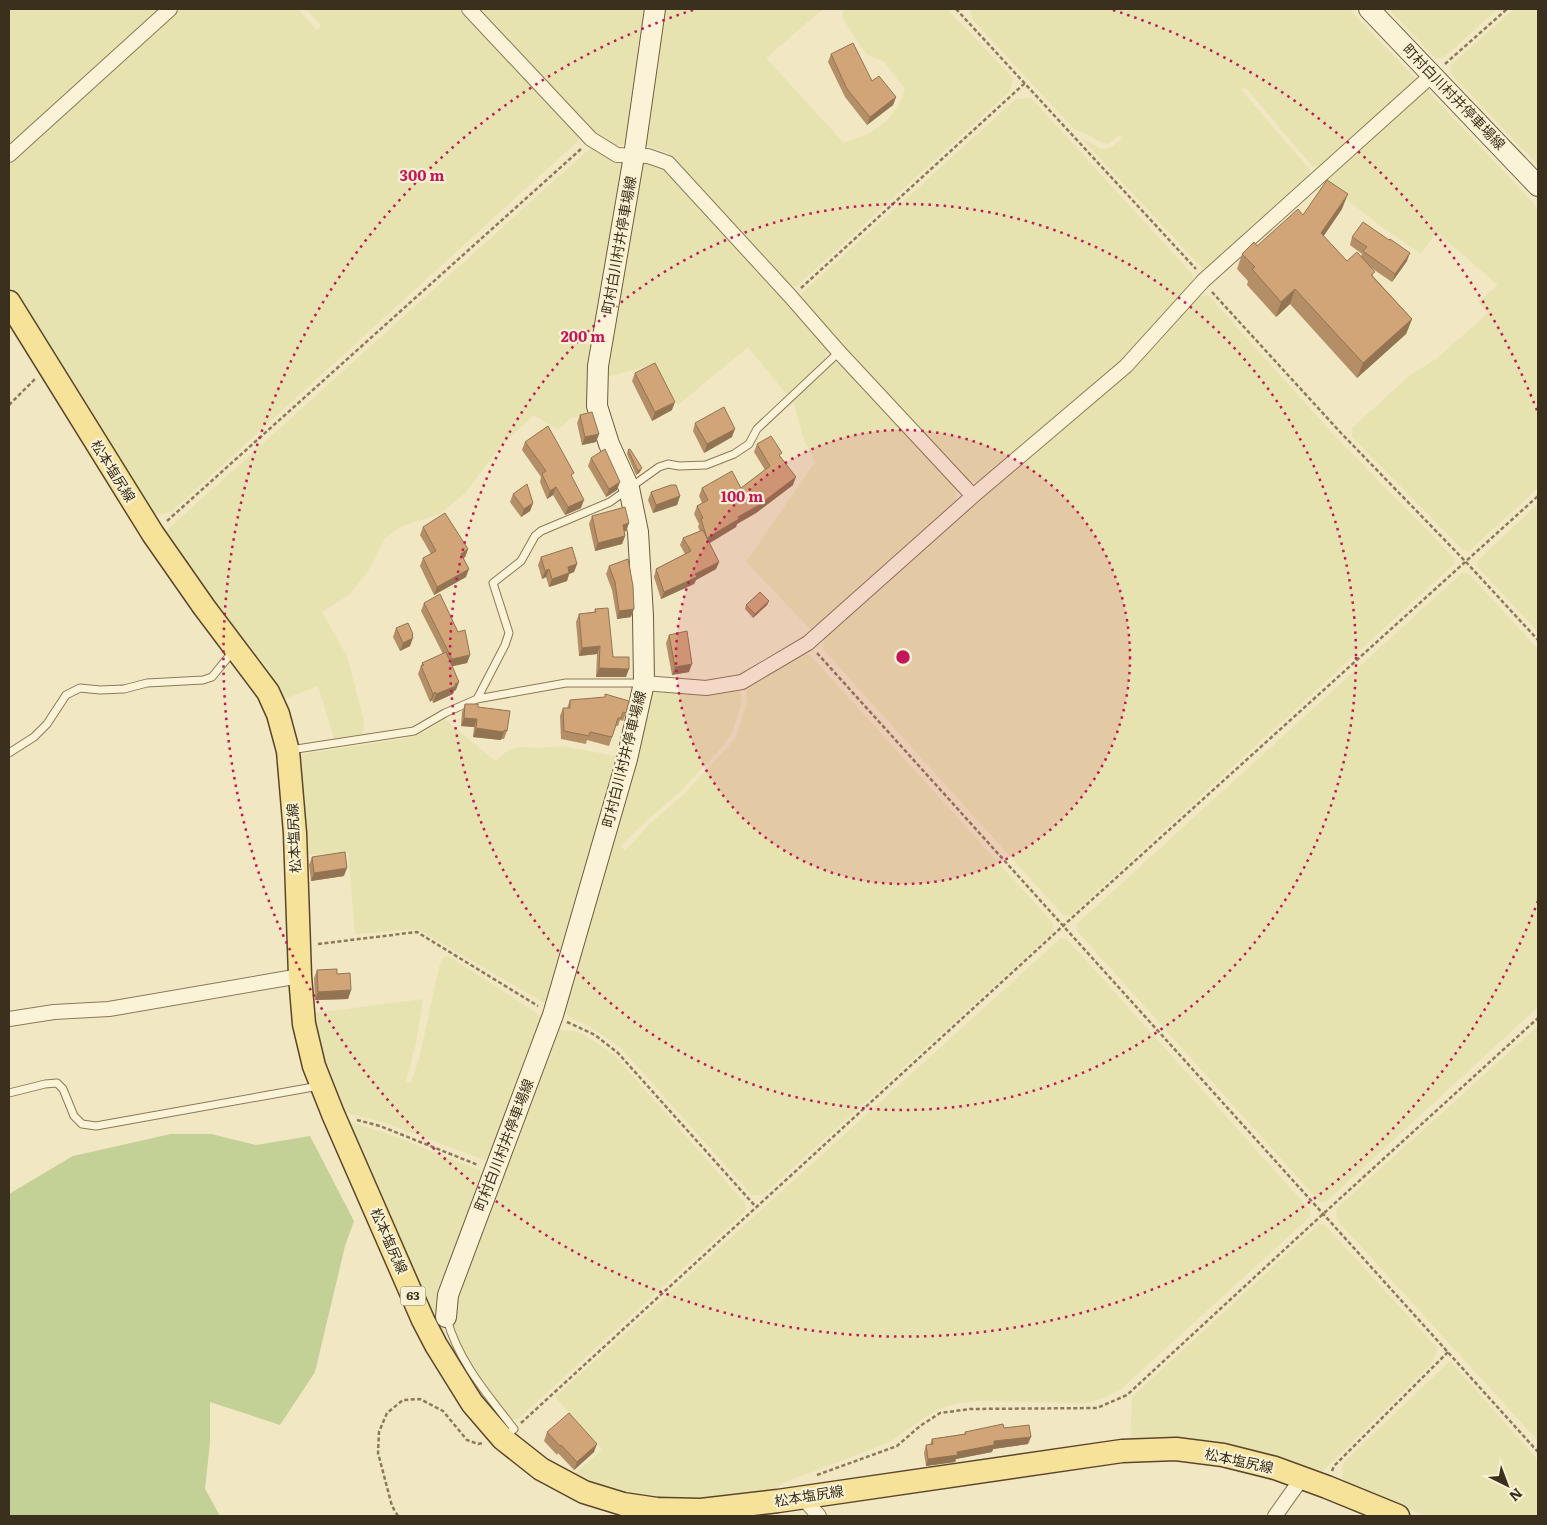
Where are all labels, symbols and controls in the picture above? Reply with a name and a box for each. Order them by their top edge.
street label: 町村白川村井停車場線 [1399,39,1511,154]
text: 300 m [400,163,444,186]
street label: 町村白川村井停車場線 [596,174,640,315]
text: 200 m [561,324,605,347]
street label: 松本塩尻線 [87,435,141,505]
text: 100 m [721,484,763,507]
centre of rings [894,648,912,666]
street label: 町村白川村井停車場線 [596,688,650,829]
street label: 松本塩尻線 [281,803,305,874]
street label: 町村白川村井停車場線 [469,1076,537,1214]
street label: 松本塩尻線 [367,1205,413,1277]
road number: 63 [400,1286,426,1305]
street label: 松本塩尻線 [1203,1443,1276,1477]
north arrow [1482,1460,1532,1510]
street label: 松本塩尻線 [773,1480,845,1510]
text: N [1505,1484,1527,1507]

